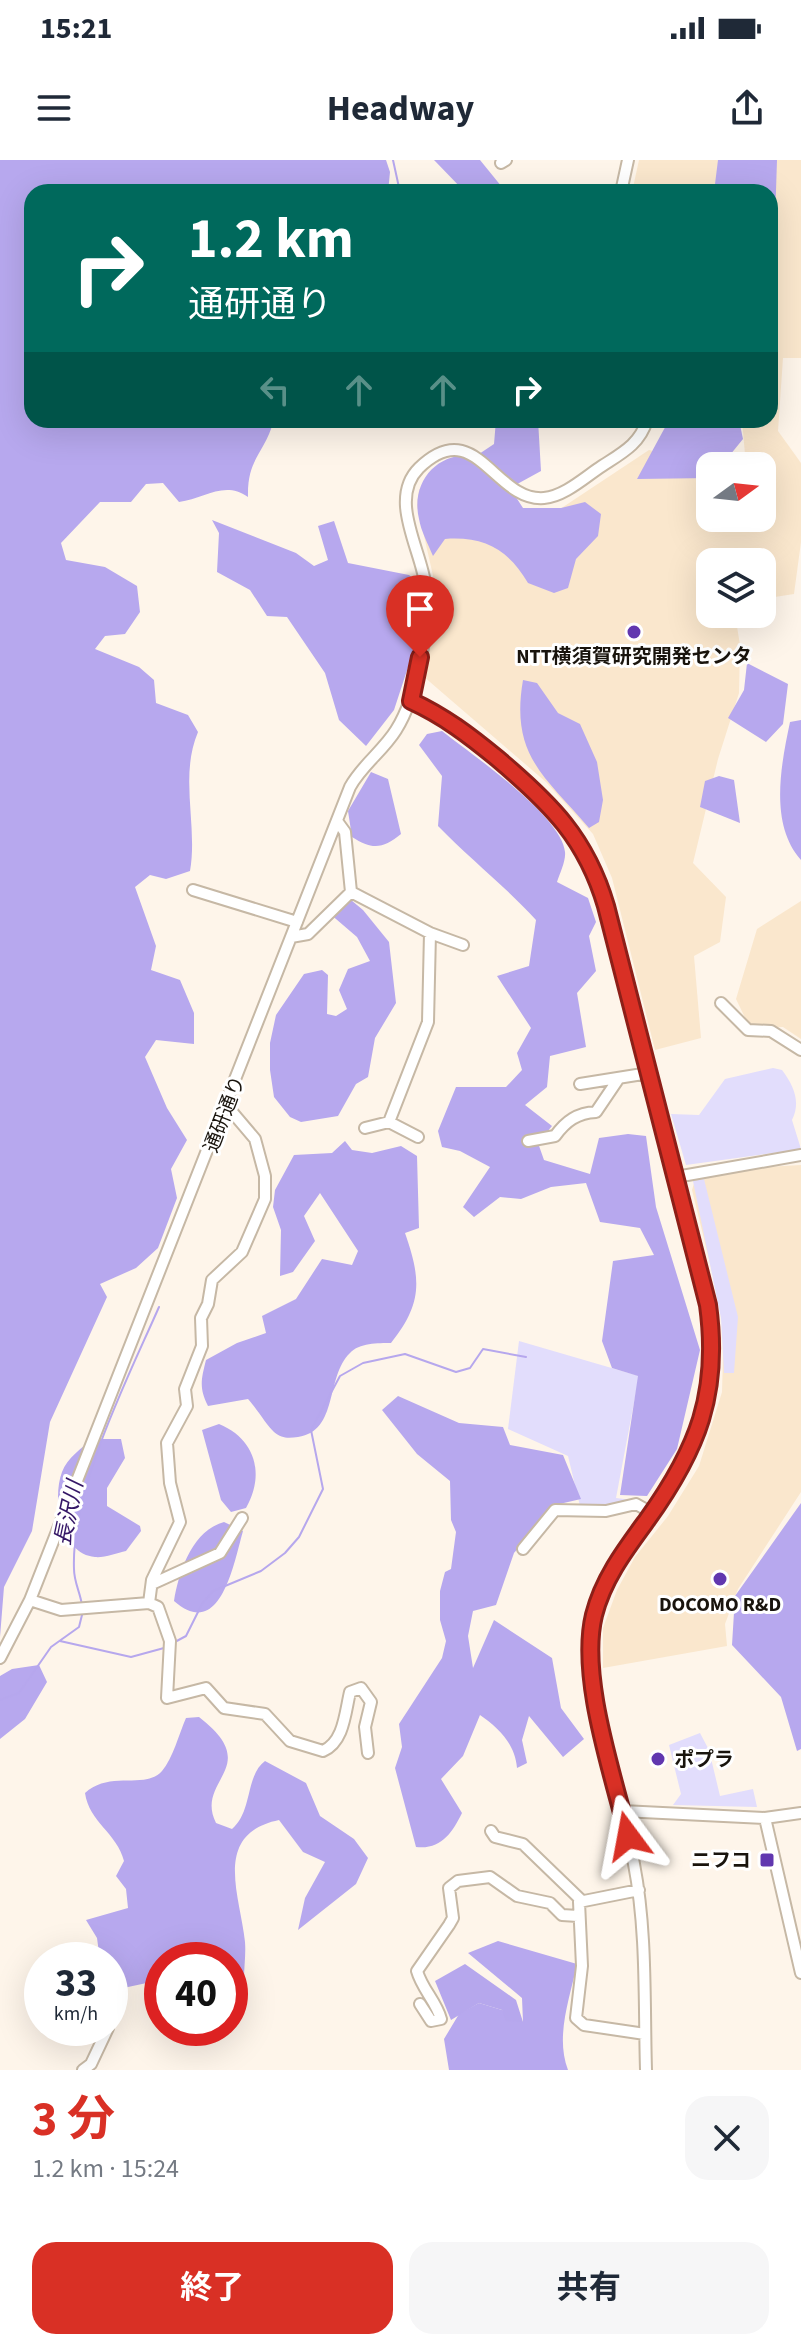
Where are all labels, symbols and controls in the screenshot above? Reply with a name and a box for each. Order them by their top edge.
text: 15:21 [40,7,112,50]
text: Headway [327,83,474,134]
icon: menu [32,86,76,130]
icon: share [725,86,769,130]
text: 1.2 km [188,200,354,279]
icon: right [56,216,160,320]
text: 通研通り [188,279,332,330]
icon: left [253,368,297,412]
icon: ahead [337,368,381,412]
icon: ahead [421,368,465,412]
icon: right [505,368,549,412]
north arrow [696,452,776,532]
map controls [696,452,776,628]
button: layers [696,548,776,628]
pin [386,575,454,657]
icon: arrive [398,587,442,631]
marker: NTT横須賀研究開発センタ [625,623,643,641]
place label: NTT横須賀研究開発センタ [516,643,752,671]
street label: 通研通り [198,1072,252,1157]
water label: 長沢川 [46,1476,92,1549]
marker: DOCOMO R&D [711,1570,729,1588]
place label: DOCOMO R&D [659,1591,781,1619]
place label: ポプラ [674,1746,734,1774]
marker: ポプラ [649,1750,667,1768]
position arrow [586,1794,670,1878]
place label: ニフコ [691,1847,751,1875]
marker: ニフコ [758,1851,776,1869]
speed limit sign: 40 [144,1942,248,2046]
text: 33 [55,1955,97,2012]
text: km/h [54,2000,98,2028]
text: 3 分 [32,2086,115,2154]
button: close [685,2096,769,2180]
text: 1.2 km · 15:24 [32,2150,179,2187]
button: 終了 [32,2242,393,2334]
button: 共有 [409,2242,769,2334]

